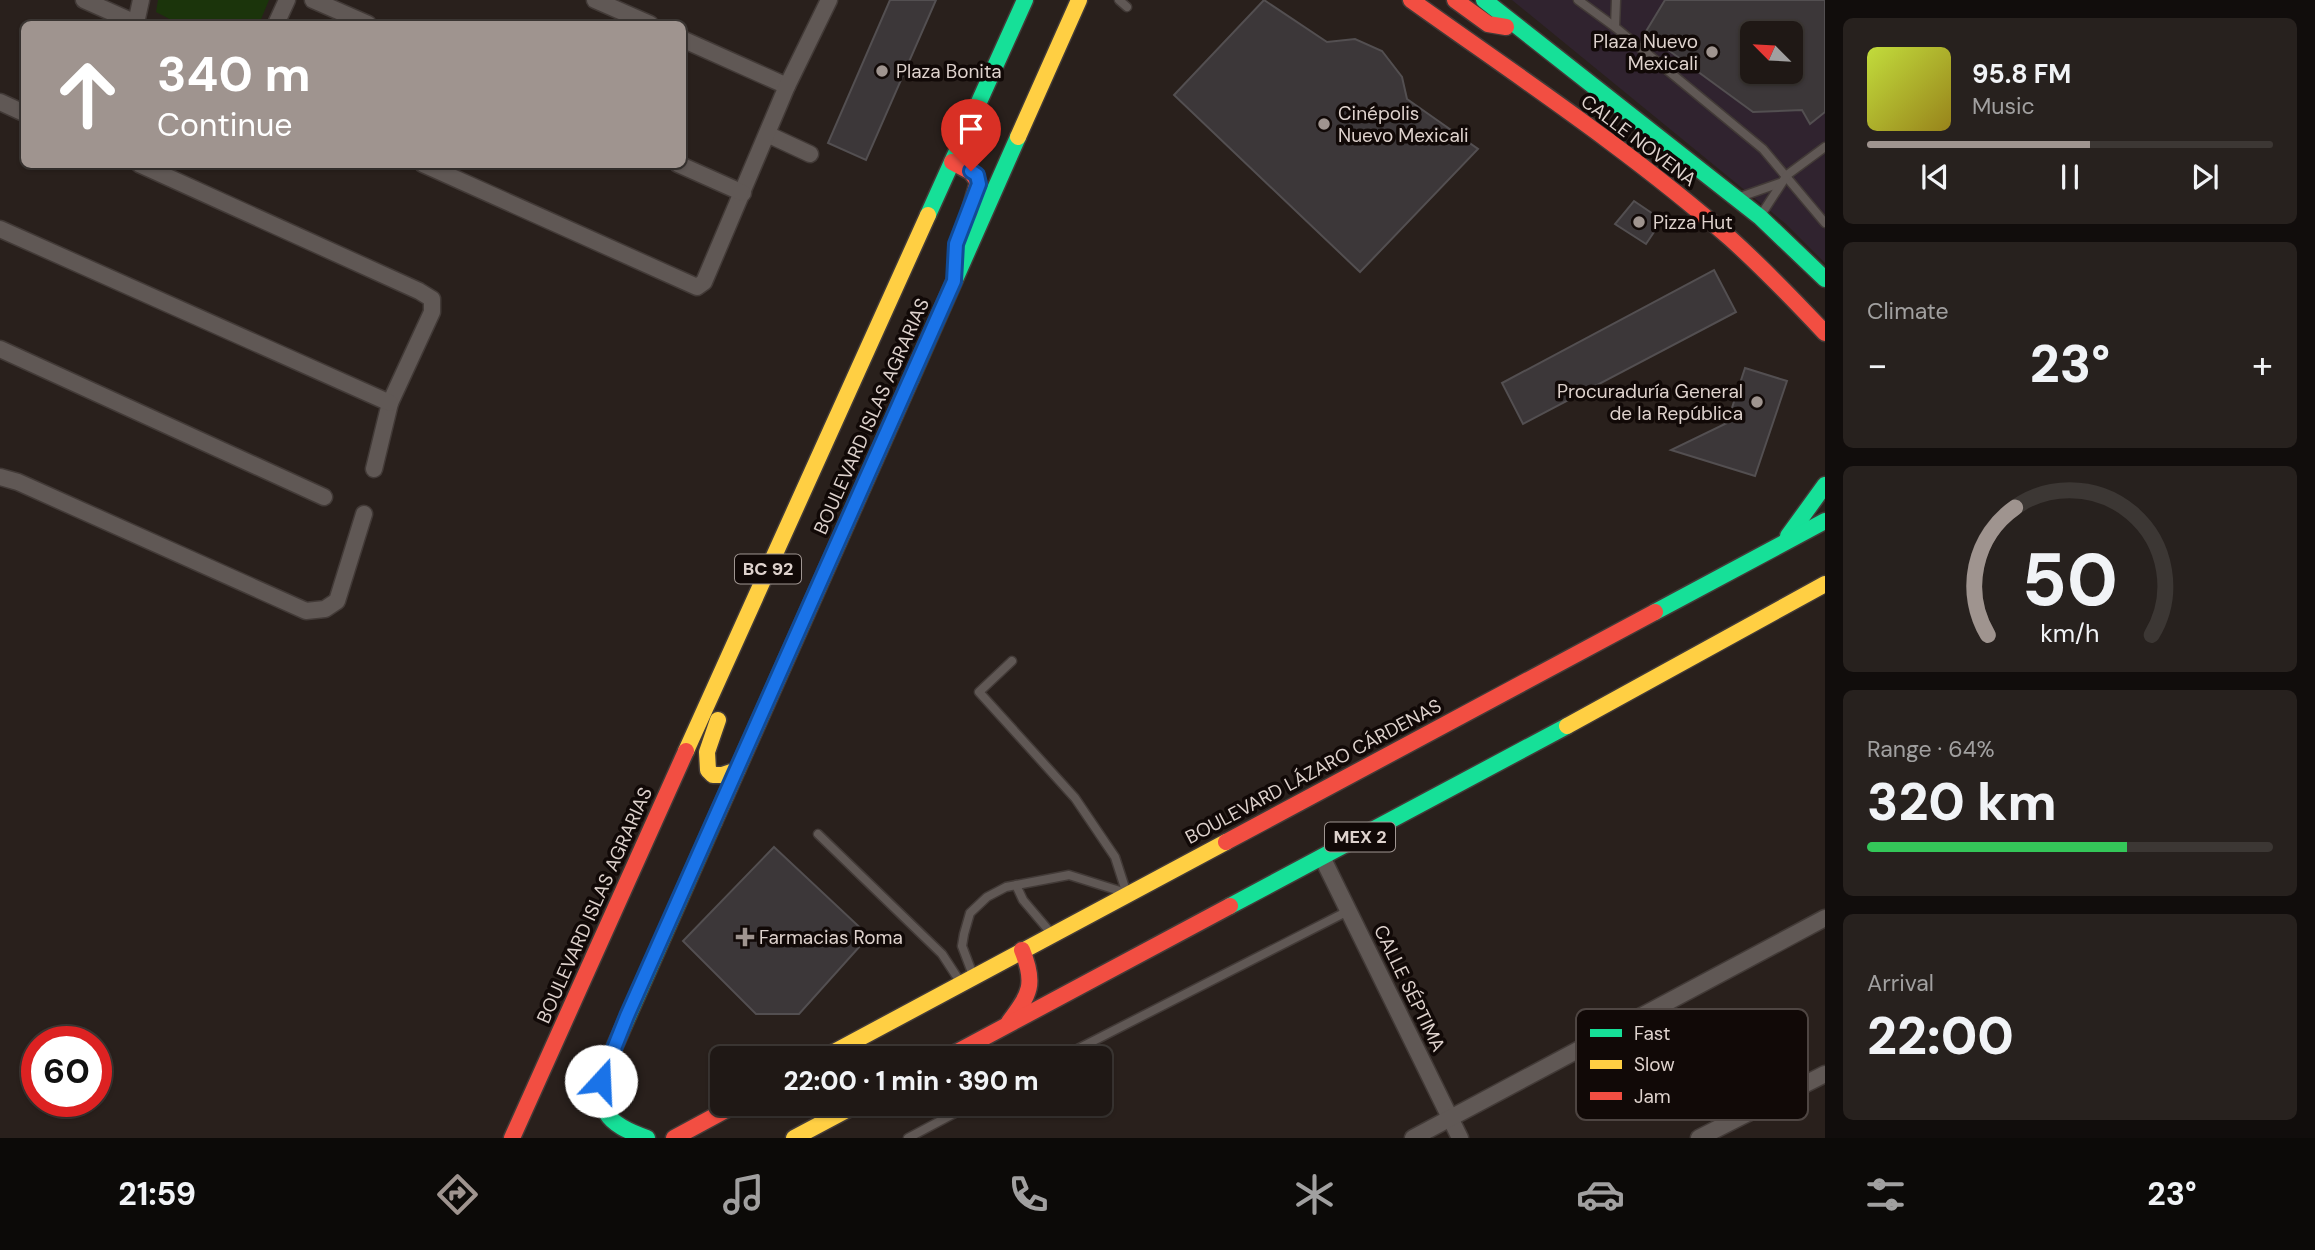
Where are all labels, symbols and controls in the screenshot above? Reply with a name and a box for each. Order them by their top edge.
north arrow [1740,21,1802,84]
map controls [1740,21,1803,84]
place label: Plaza Nuevo Mexicali [1593,29,1698,76]
text: 340 m [157,42,311,106]
marker: Plaza Nuevo Mexicali [1704,44,1720,60]
icon: ahead [42,49,133,140]
text: 95.8 FM [1972,57,2071,91]
place label: Plaza Bonita [896,59,1002,84]
marker: Plaza Bonita [874,63,890,79]
street label: CALLE NOVENA [1576,89,1702,192]
text: Music [1972,91,2035,121]
pin [941,99,1001,171]
place label: Cinépolis Nuevo Mexicali [1338,101,1469,148]
text: Continue [157,104,292,146]
icon: arrive [952,110,990,148]
marker: Cinépolis Nuevo Mexicali [1316,116,1332,132]
icon: previous [1916,158,1954,196]
icon: pause [2051,158,2089,196]
icon: next [2186,158,2224,196]
place label: Pizza Hut [1653,210,1733,235]
marker: Pizza Hut [1631,214,1647,230]
street label: BOULEVARD ISLAS AGRARIAS [808,294,935,538]
text: Climate [1867,296,1949,326]
text: 23° [2030,330,2110,398]
text: − [1867,340,1888,390]
text: + [2252,340,2273,390]
place label: Procuraduría General de la República [1557,379,1743,426]
marker: Procuraduría General de la República [1749,394,1765,410]
text: 50 [2022,533,2118,628]
road number: BC 92 [735,554,801,584]
text: km/h [2040,617,2100,650]
street label: BOULEVARD LÁZARO CÁRDENAS [1181,693,1446,850]
text: Range · 64% [1867,734,1995,764]
text: 320 km [1867,768,2057,836]
street label: BOULEVARD ISLAS AGRARIAS [531,783,658,1027]
road number: MEX 2 [1325,822,1395,852]
street label: CALLE SÉPTIMA [1368,921,1451,1056]
place label: Farmacias Roma [759,925,903,950]
marker: Farmacias Roma [737,929,753,945]
text: Arrival [1867,968,1934,998]
text: 22:00 [1867,1002,2014,1070]
legend [1576,1009,1808,1120]
text: Fast [1634,1021,1670,1046]
speed limit sign: 60 [21,1026,112,1117]
position arrow [564,1044,638,1118]
text: Slow [1634,1052,1675,1077]
text: 22:00 · 1 min · 390 m [783,1064,1039,1098]
text: Jam [1634,1084,1671,1109]
icon: directions [433,1170,482,1219]
icon: music [719,1170,768,1219]
icon: phone [1004,1170,1053,1219]
icon: climate [1290,1170,1339,1219]
icon: car [1576,1170,1625,1219]
icon: filters [1861,1170,1910,1219]
text: 21:59 [118,1173,196,1215]
text: 23° [2147,1173,2197,1215]

